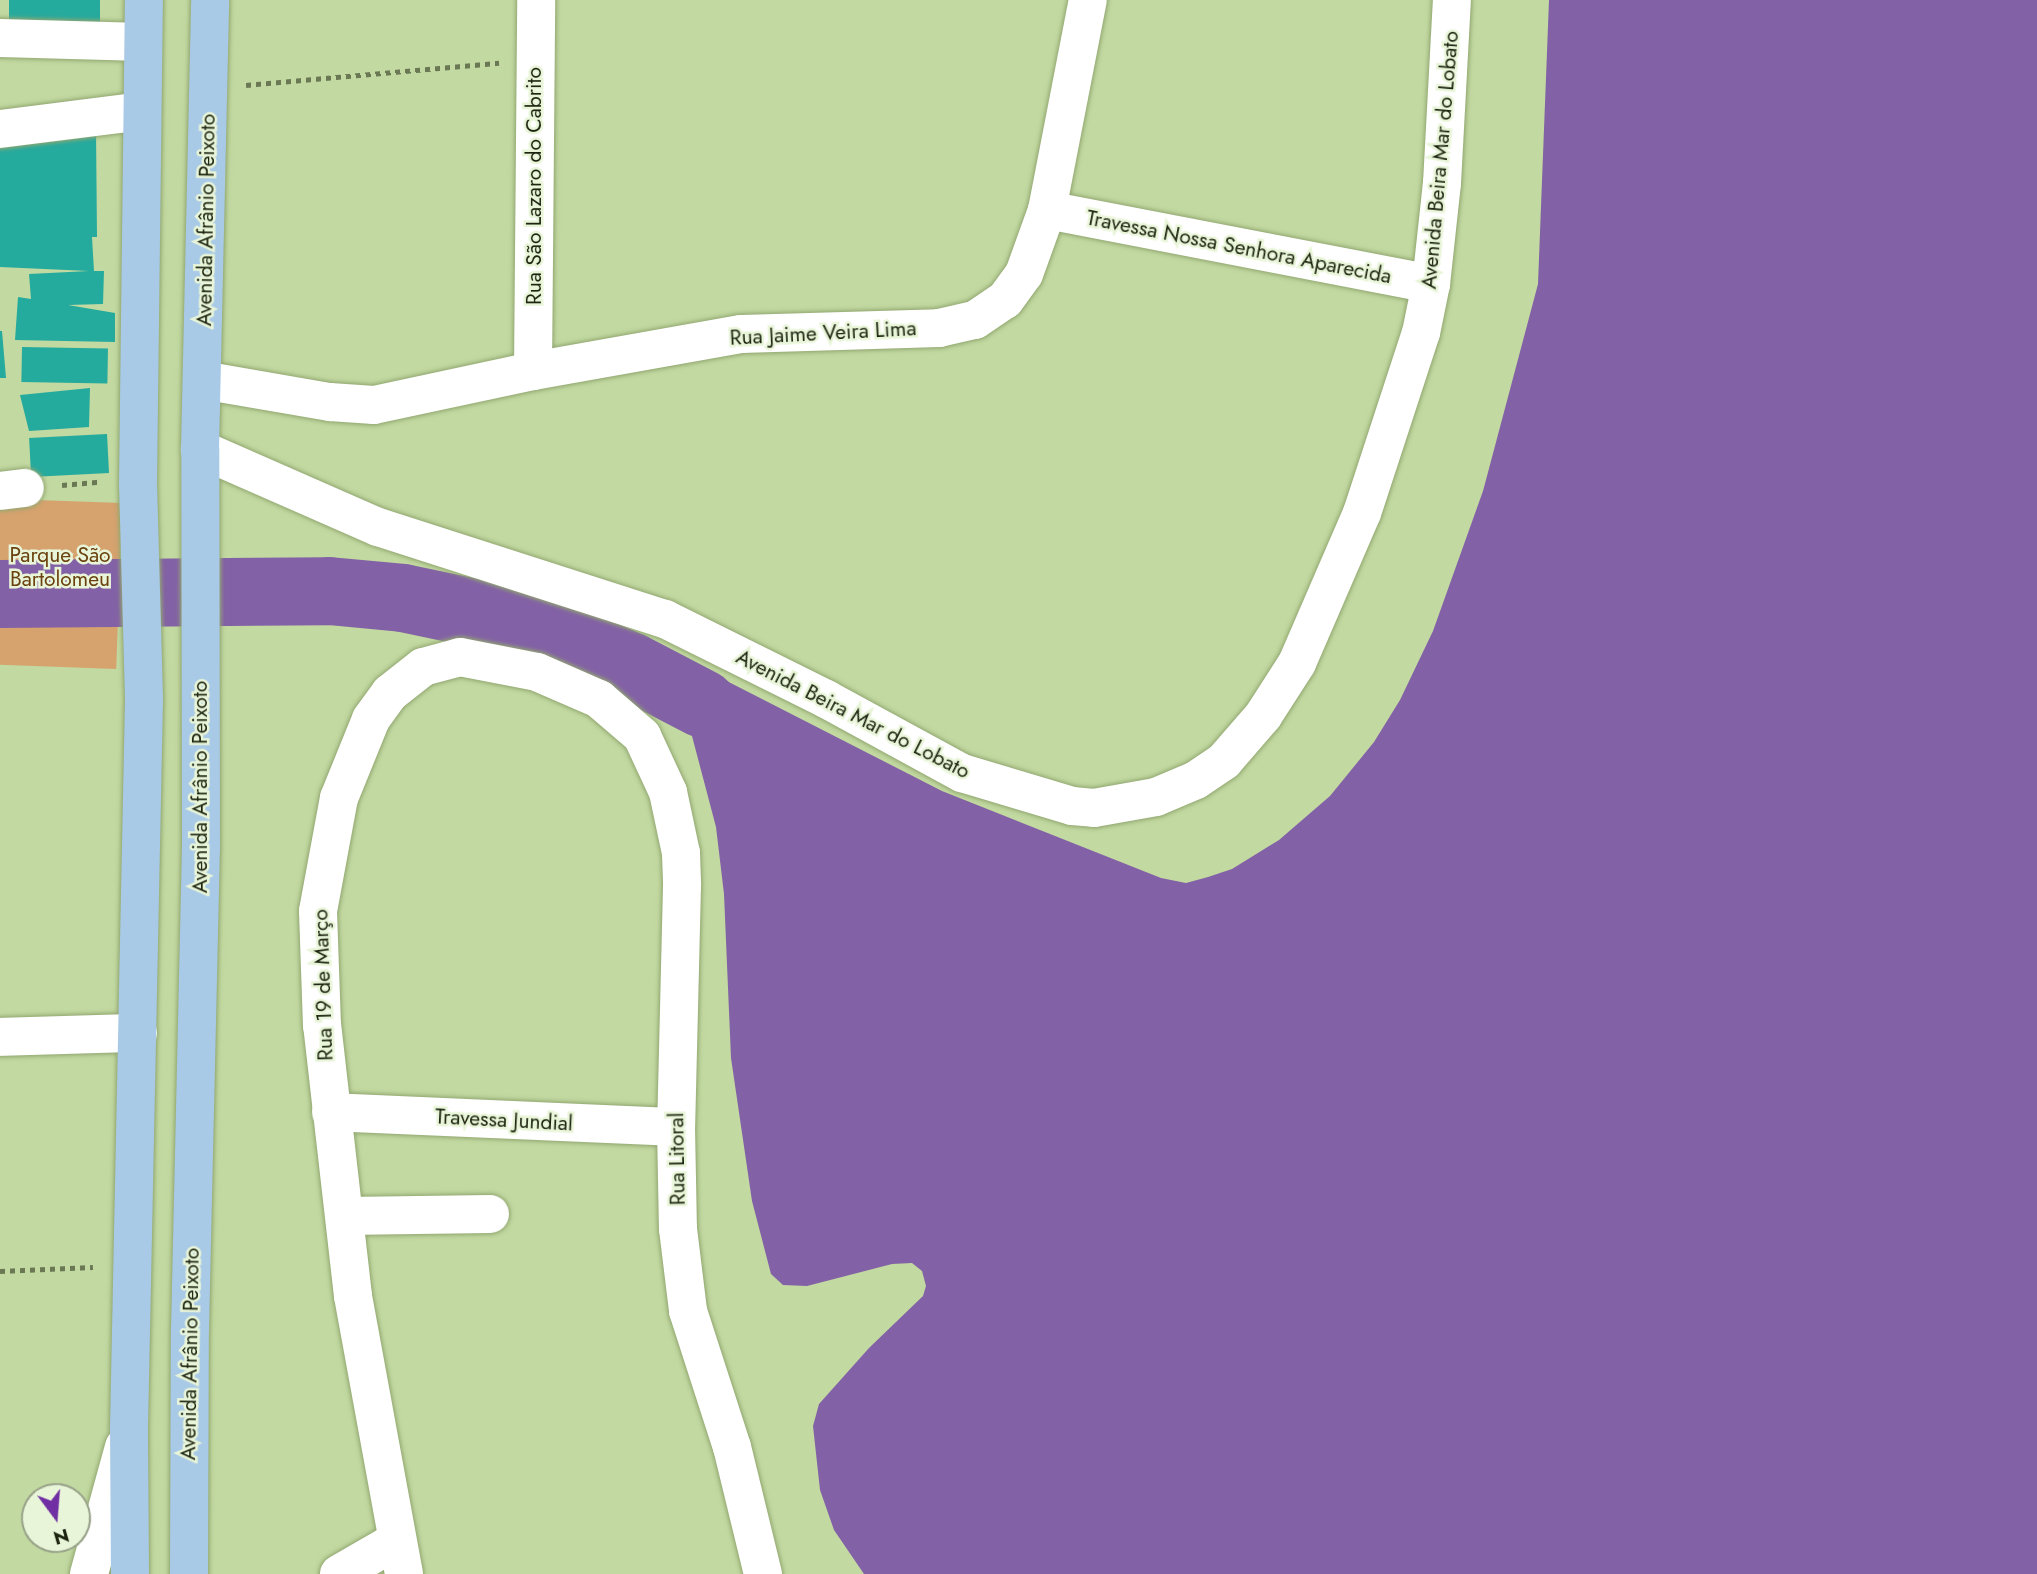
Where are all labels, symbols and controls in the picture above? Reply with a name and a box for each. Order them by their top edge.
street label: Avenida Beira Mar do Lobato [1416,30,1464,290]
street label: Rua São Lazaro do Cabrito [521,67,547,305]
street label: Avenida Afrânio Peixoto [192,114,220,326]
street label: Travessa Nossa Senhora Aparecida [1084,205,1394,289]
street label: Rua Jaime Veira Lima [729,316,917,350]
park label: Parque São Bartolomeu [9,542,111,592]
street label: Avenida Beira Mar do Lobato [732,644,974,784]
street label: Avenida Afrânio Peixoto [187,681,213,893]
street label: Rua 19 de Março [308,909,338,1061]
street label: Travessa Jundial [435,1104,573,1136]
street label: Rua Litoral [664,1112,690,1206]
street label: Avenida Afrânio Peixoto [176,1248,204,1460]
north arrow [21,1483,91,1553]
text: N [50,1522,72,1552]

